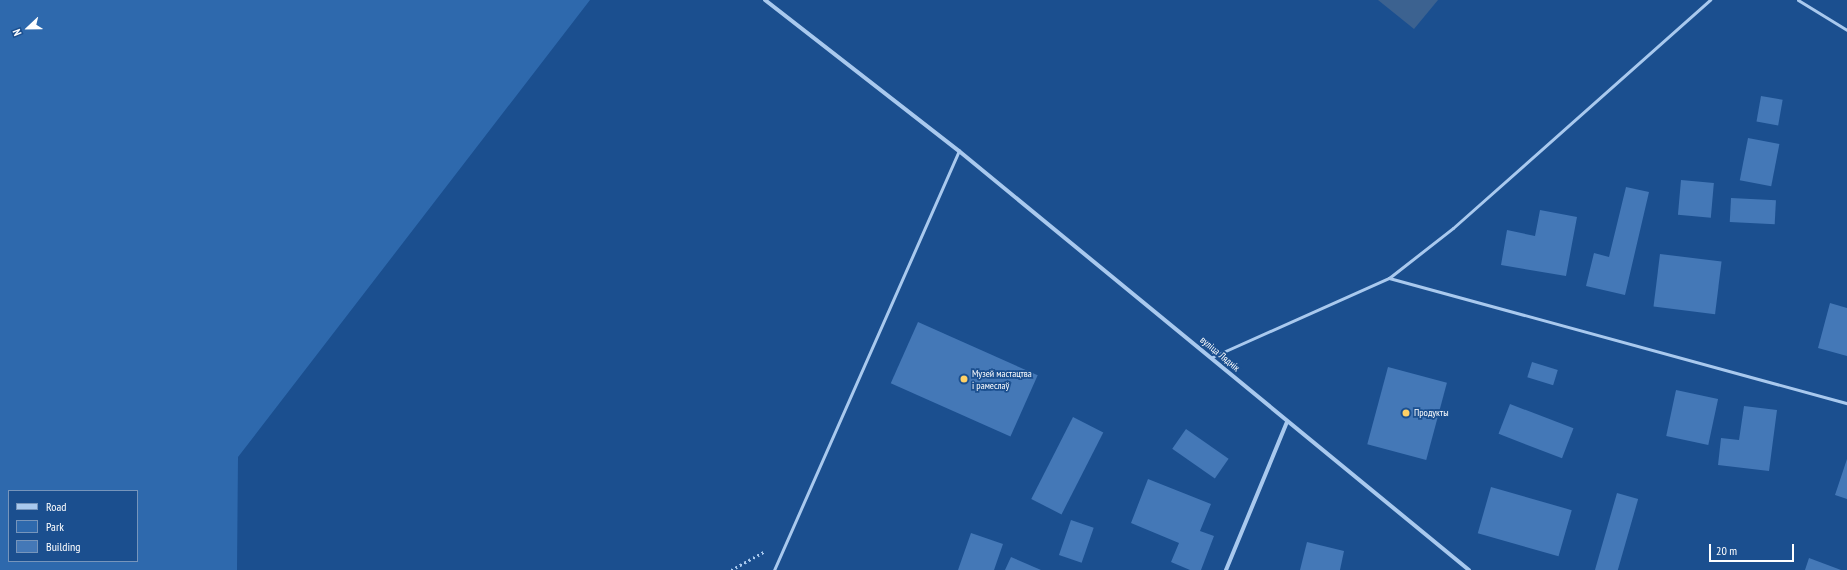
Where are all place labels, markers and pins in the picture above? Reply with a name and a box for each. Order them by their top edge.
place label: Музей мастацтва і рамеслаў [972,367,1032,390]
marker: Музей мастацтва і рамеслаў [959,374,969,384]
place label: Продукты [1414,407,1449,419]
marker: Продукты [1401,408,1411,418]

